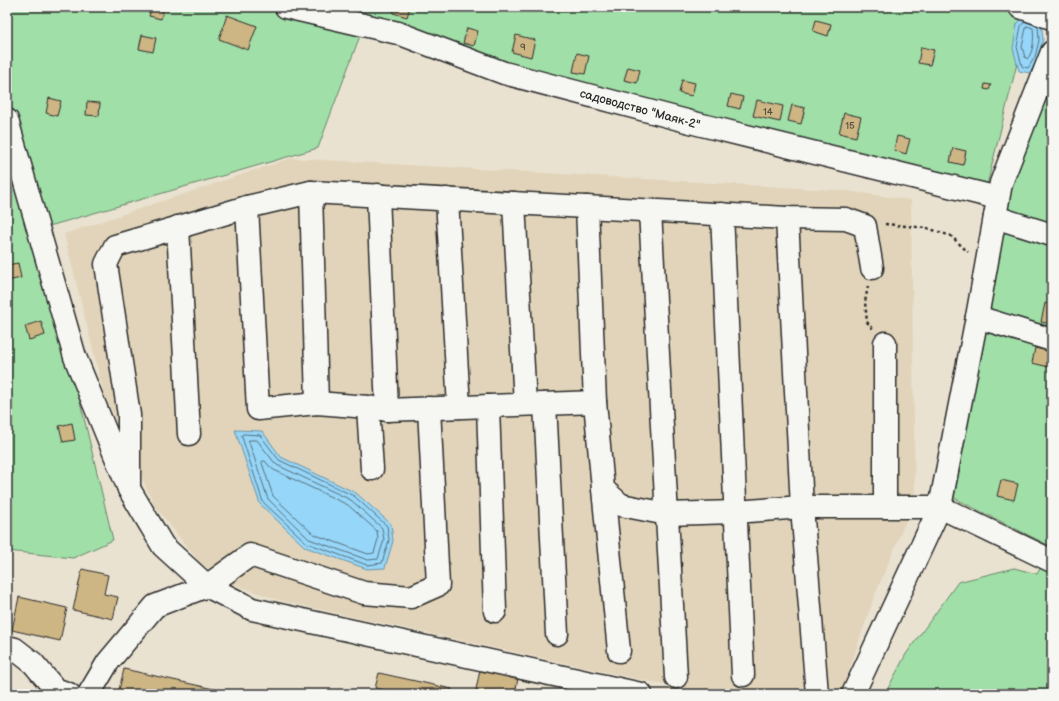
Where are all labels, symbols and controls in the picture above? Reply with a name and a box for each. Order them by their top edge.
house number: 9 [520,41,526,53]
street label: садоводство "Маяк-2" [578,86,702,133]
house number: 14 [763,106,773,118]
house number: 15 [845,120,855,132]

